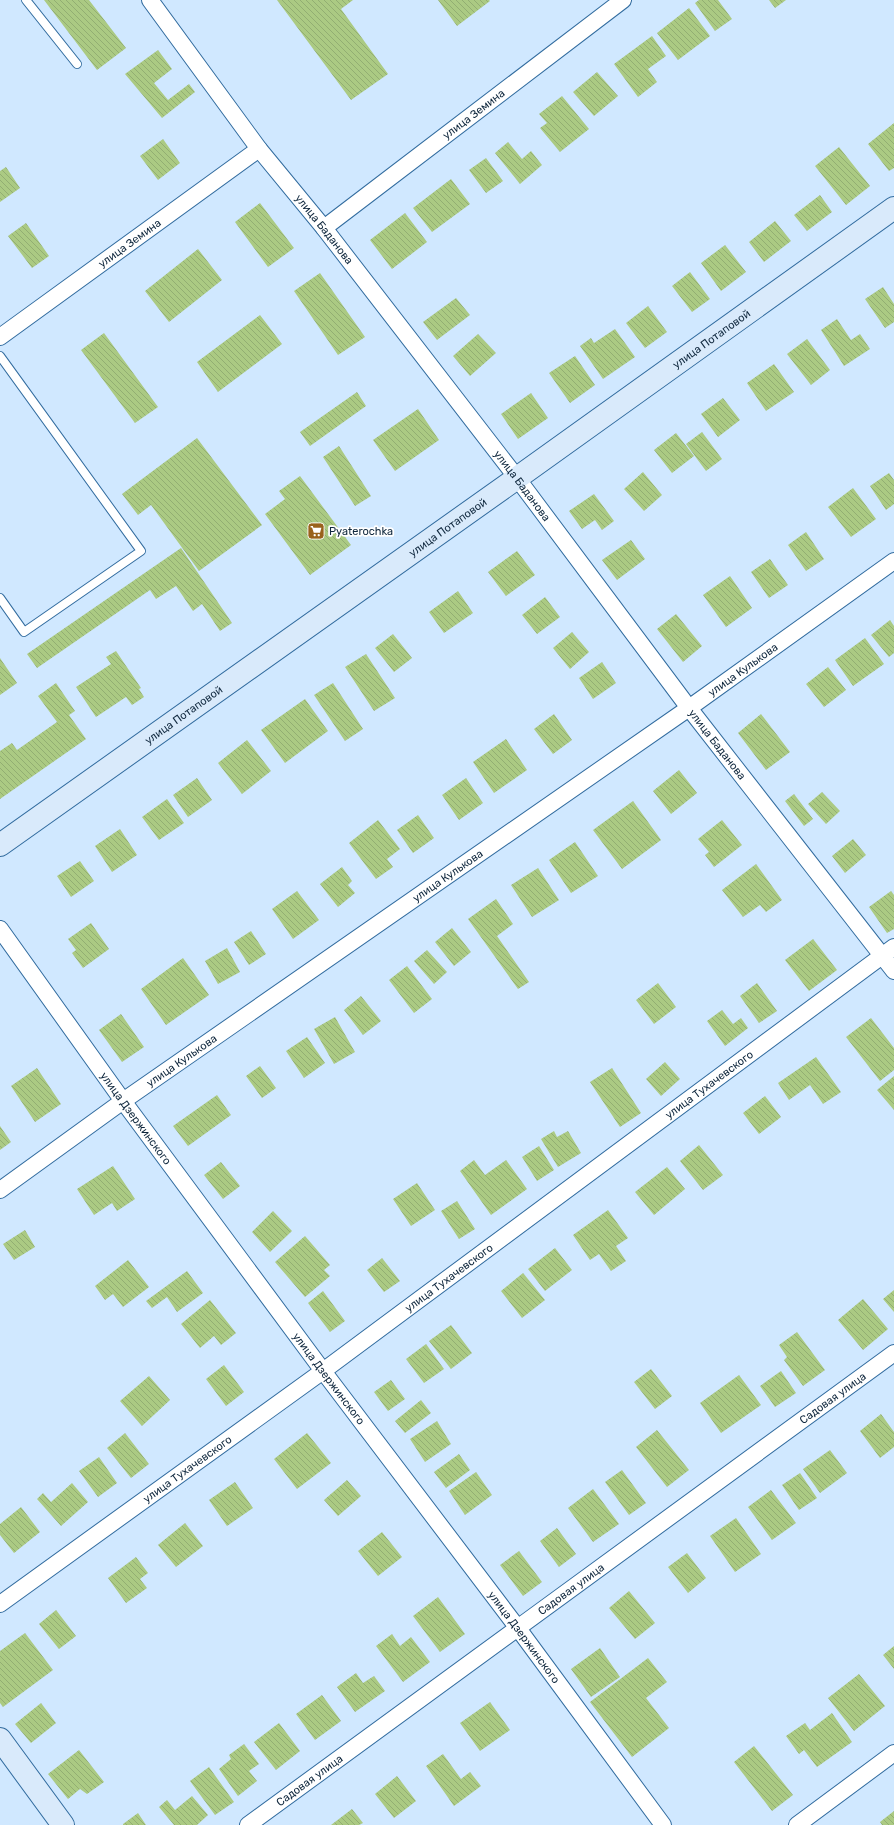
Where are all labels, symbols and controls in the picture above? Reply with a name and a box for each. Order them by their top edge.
street label: улица Земина [440,87,507,142]
street label: улица Баданова [292,192,356,267]
street label: улица Земина [96,216,164,271]
street label: улица Потаповой [670,307,753,371]
street label: улица Баданова [491,448,553,524]
street label: улица Потаповой [407,496,489,560]
supermarket icon: Pyaterochka [306,521,326,541]
place label: Pyaterochka [329,525,393,538]
street label: улица Кулькова [706,640,780,699]
street label: улица Потаповой [142,683,225,747]
street label: улица Баданова [686,707,748,782]
street label: улица Кулькова [410,847,486,905]
street label: улица Кулькова [144,1032,219,1090]
street label: улица Тухачевского [663,1048,756,1122]
street label: улица Дзержинского [97,1070,174,1167]
street label: улица Тухачевского [403,1241,496,1315]
street label: улица Дзержинского [290,1330,367,1427]
street label: Садовая улица [797,1370,869,1427]
street label: улица Тухачевского [141,1433,235,1506]
street label: Садовая улица [536,1561,607,1618]
street label: улица Дзержинского [485,1589,562,1686]
street label: Садовая улица [274,1752,345,1809]

